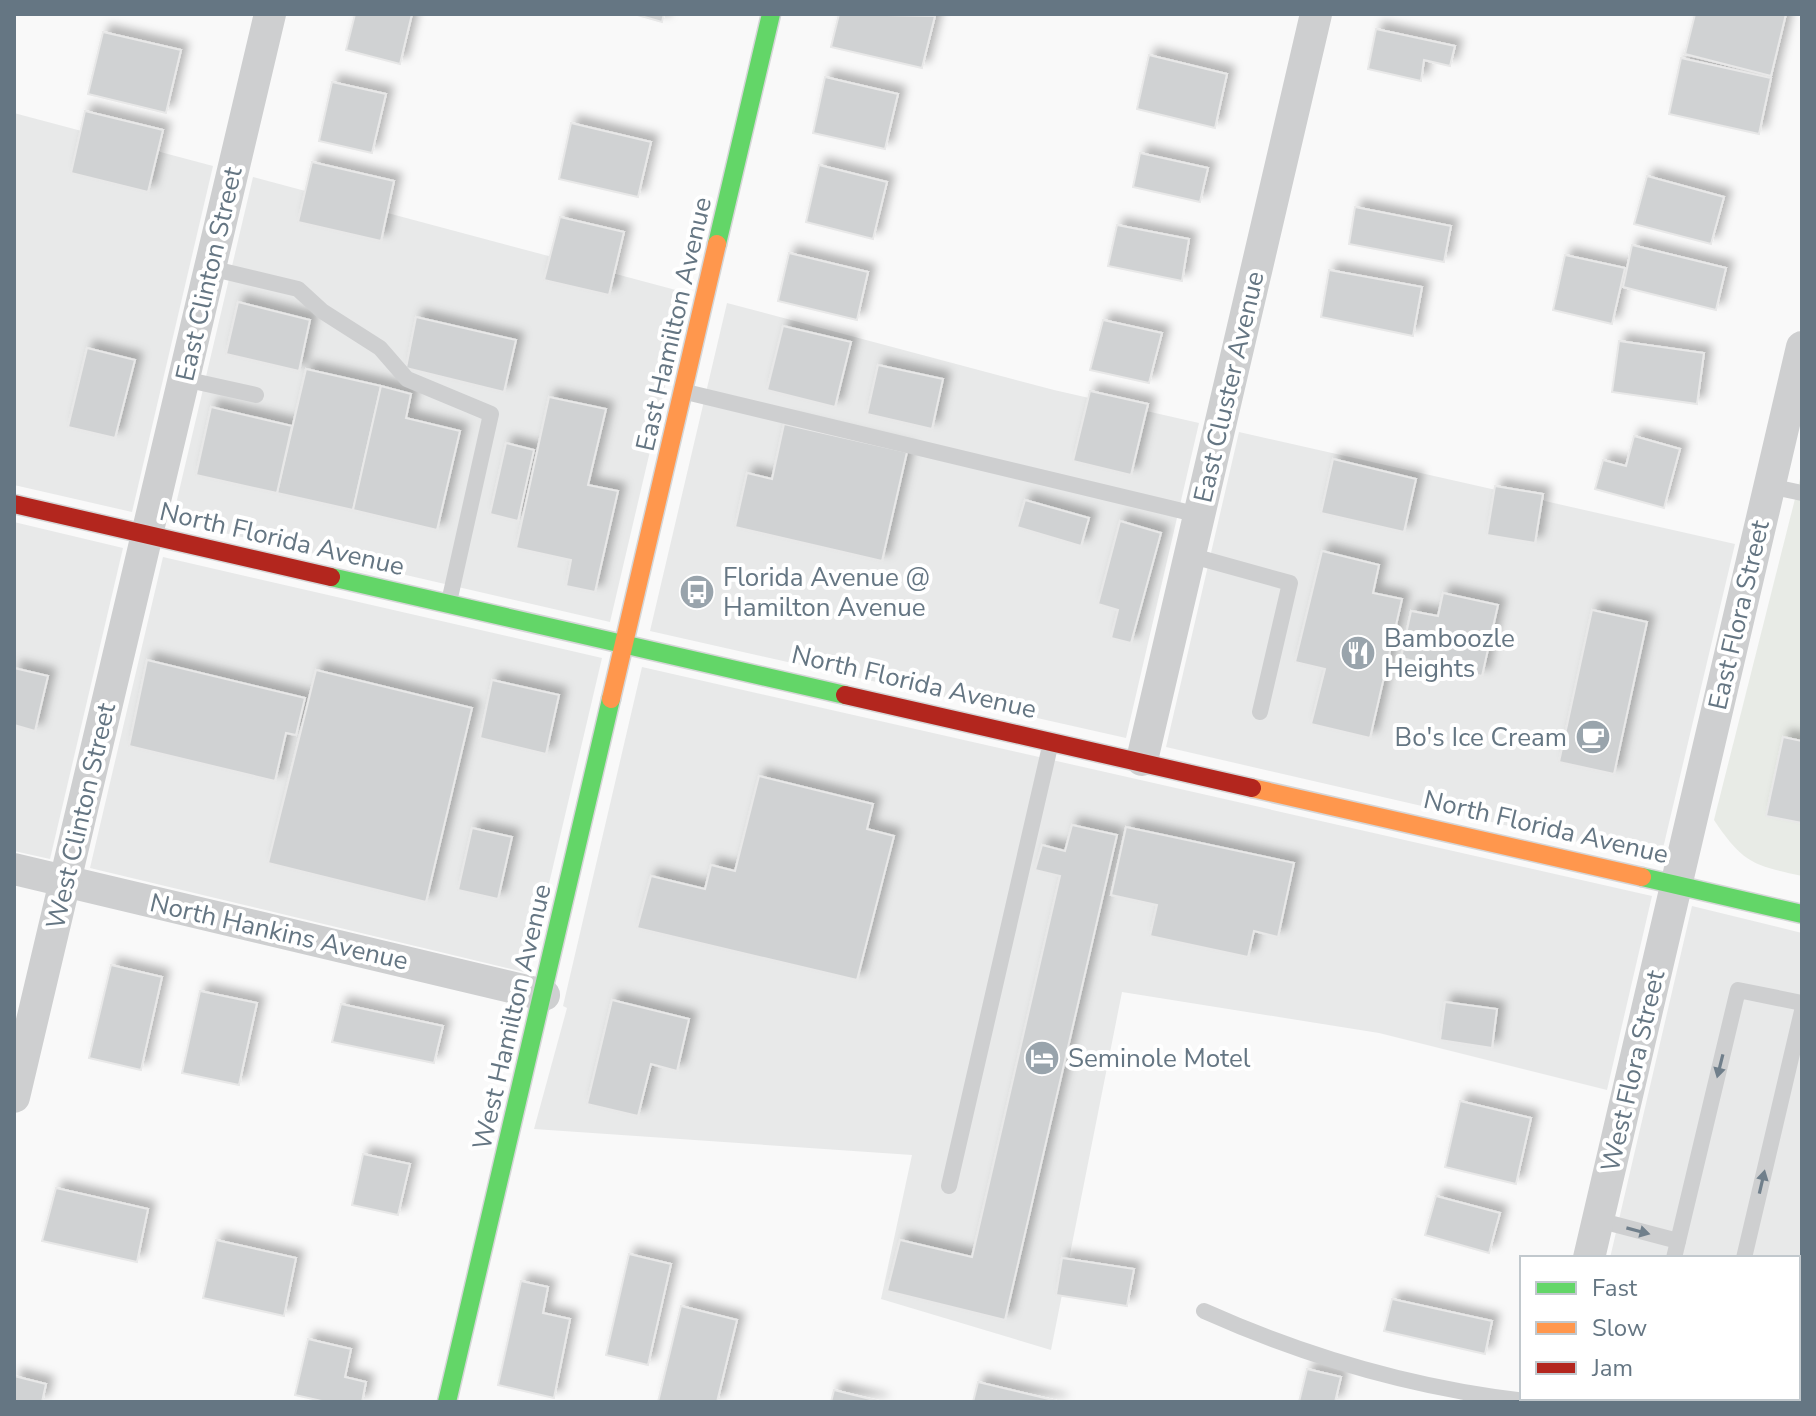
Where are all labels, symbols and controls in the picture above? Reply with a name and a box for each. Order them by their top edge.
street label: East Clinton Street [167,163,251,384]
street label: East Hamilton Avenue [628,194,720,454]
street label: East Cluster Avenue [1185,268,1273,506]
street label: North Florida Avenue [156,494,408,584]
street label: East Flora Street [1700,516,1778,713]
place label: Florida Avenue @ Hamilton Avenue [723,560,930,625]
bus stop icon: Florida Avenue @ Hamilton Avenue [678,573,716,611]
place label: Bamboozle Heights [1384,621,1515,686]
restaurant icon: Bamboozle Heights [1339,634,1377,672]
street label: North Florida Avenue [788,637,1040,727]
street label: West Clinton Street [38,699,124,932]
cafe icon: Bo's Ice Cream [1574,718,1612,756]
place label: Bo's Ice Cream [1395,720,1567,755]
street label: North Florida Avenue [1420,782,1672,872]
street label: West Hamilton Avenue [464,881,560,1153]
street label: North Hankins Avenue [146,885,412,979]
street label: West Flora Street [1593,966,1673,1175]
hotel icon: Seminole Motel [1023,1039,1061,1077]
place label: Seminole Motel [1068,1041,1251,1076]
one-way arrow [1713,1053,1726,1078]
one-way arrow [1756,1169,1768,1194]
one-way arrow [1625,1225,1650,1237]
legend [1520,1256,1800,1400]
text: Fast [1592,1272,1638,1304]
text: Slow [1592,1312,1647,1344]
text: Jam [1591,1352,1633,1384]

